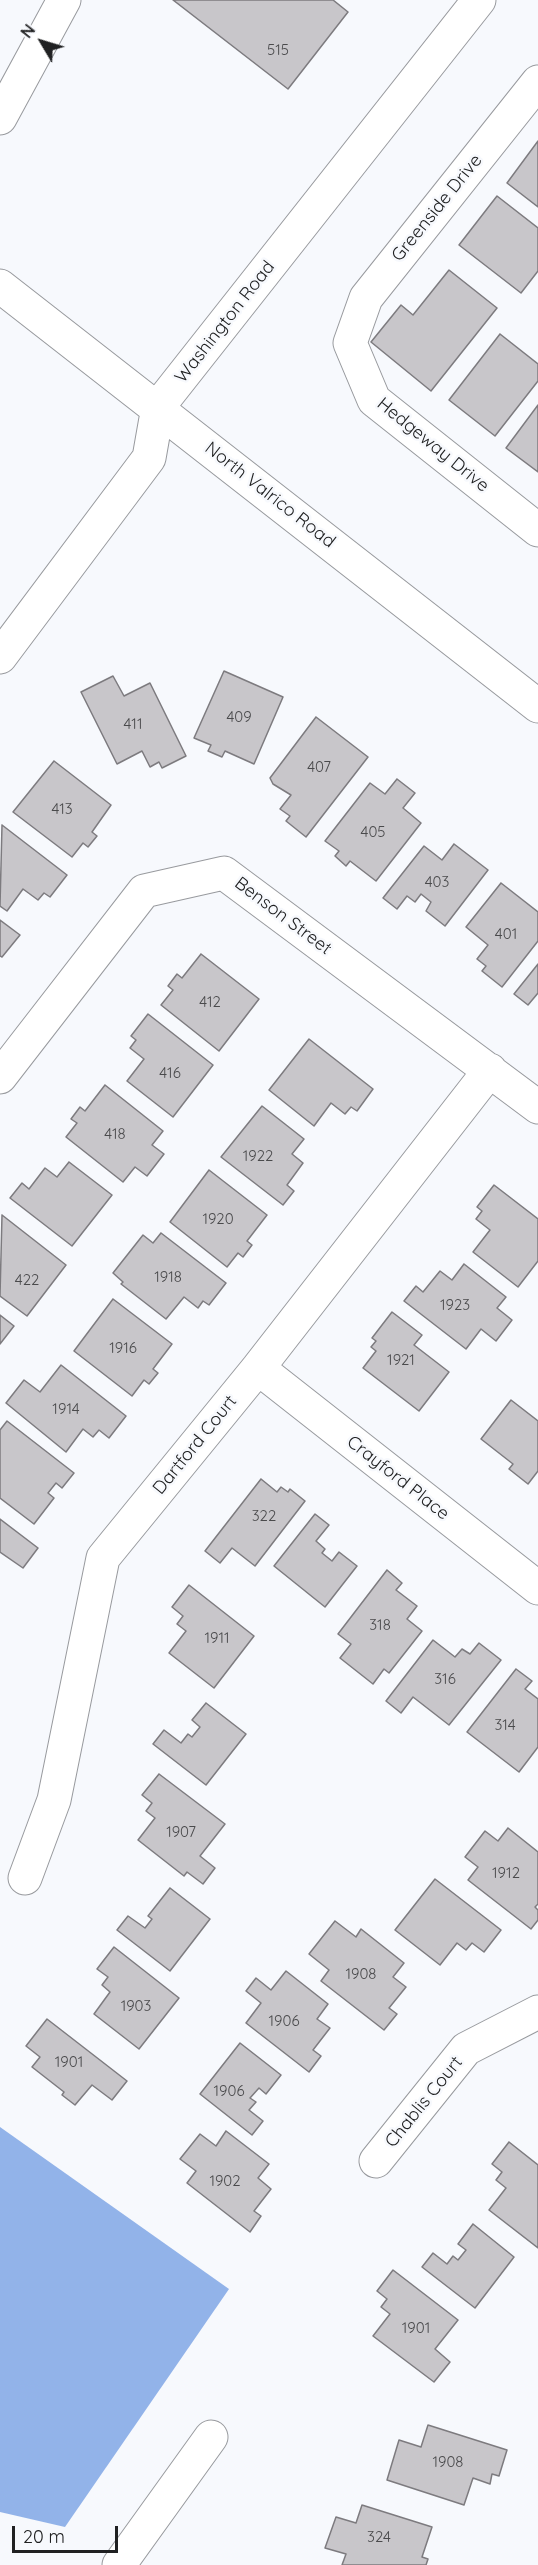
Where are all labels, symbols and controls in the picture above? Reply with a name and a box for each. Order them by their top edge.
north arrow [12,12,72,72]
text: N [16,20,39,42]
house number: 515 [267,41,289,59]
street label: Greenside Drive [387,150,487,266]
street label: Washington Road [171,257,279,387]
street label: Hedgeway Drive [373,393,493,497]
street label: North Valrico Road [201,437,339,553]
house number: 409 [226,708,252,726]
house number: 411 [124,715,142,733]
house number: 407 [307,758,331,776]
house number: 413 [51,800,73,818]
house number: 405 [360,823,386,841]
street label: Benson Street [230,872,336,960]
house number: 403 [425,873,449,891]
house number: 401 [495,925,517,943]
house number: 412 [199,993,221,1011]
house number: 416 [159,1064,181,1082]
house number: 418 [104,1125,126,1143]
house number: 1922 [243,1147,273,1165]
house number: 1920 [202,1210,234,1228]
house number: 1918 [154,1268,182,1286]
house number: 422 [15,1271,39,1289]
house number: 1923 [440,1296,470,1314]
house number: 1916 [109,1339,137,1357]
house number: 1921 [387,1351,415,1369]
street label: Dartford Court [148,1391,242,1499]
house number: 1914 [52,1400,80,1418]
street label: Crayford Place [343,1431,453,1525]
house number: 322 [252,1507,276,1525]
house number: 318 [369,1616,391,1634]
house number: 1911 [204,1629,230,1647]
house number: 316 [434,1670,456,1688]
house number: 314 [494,1716,516,1734]
house number: 1907 [166,1823,196,1841]
house number: 1912 [492,1864,520,1882]
house number: 1908 [346,1965,376,1983]
house number: 1903 [121,1997,151,2015]
house number: 1906 [269,2012,299,2030]
street label: Chablis Court [381,2052,467,2152]
house number: 1901 [55,2053,83,2071]
house number: 1906 [214,2082,244,2100]
house number: 1902 [209,2172,241,2190]
house number: 1901 [402,2319,430,2337]
house number: 1908 [433,2453,463,2471]
scale bar [15,2514,122,2552]
text: 20 m [23,2525,65,2548]
house number: 324 [367,2528,391,2546]

